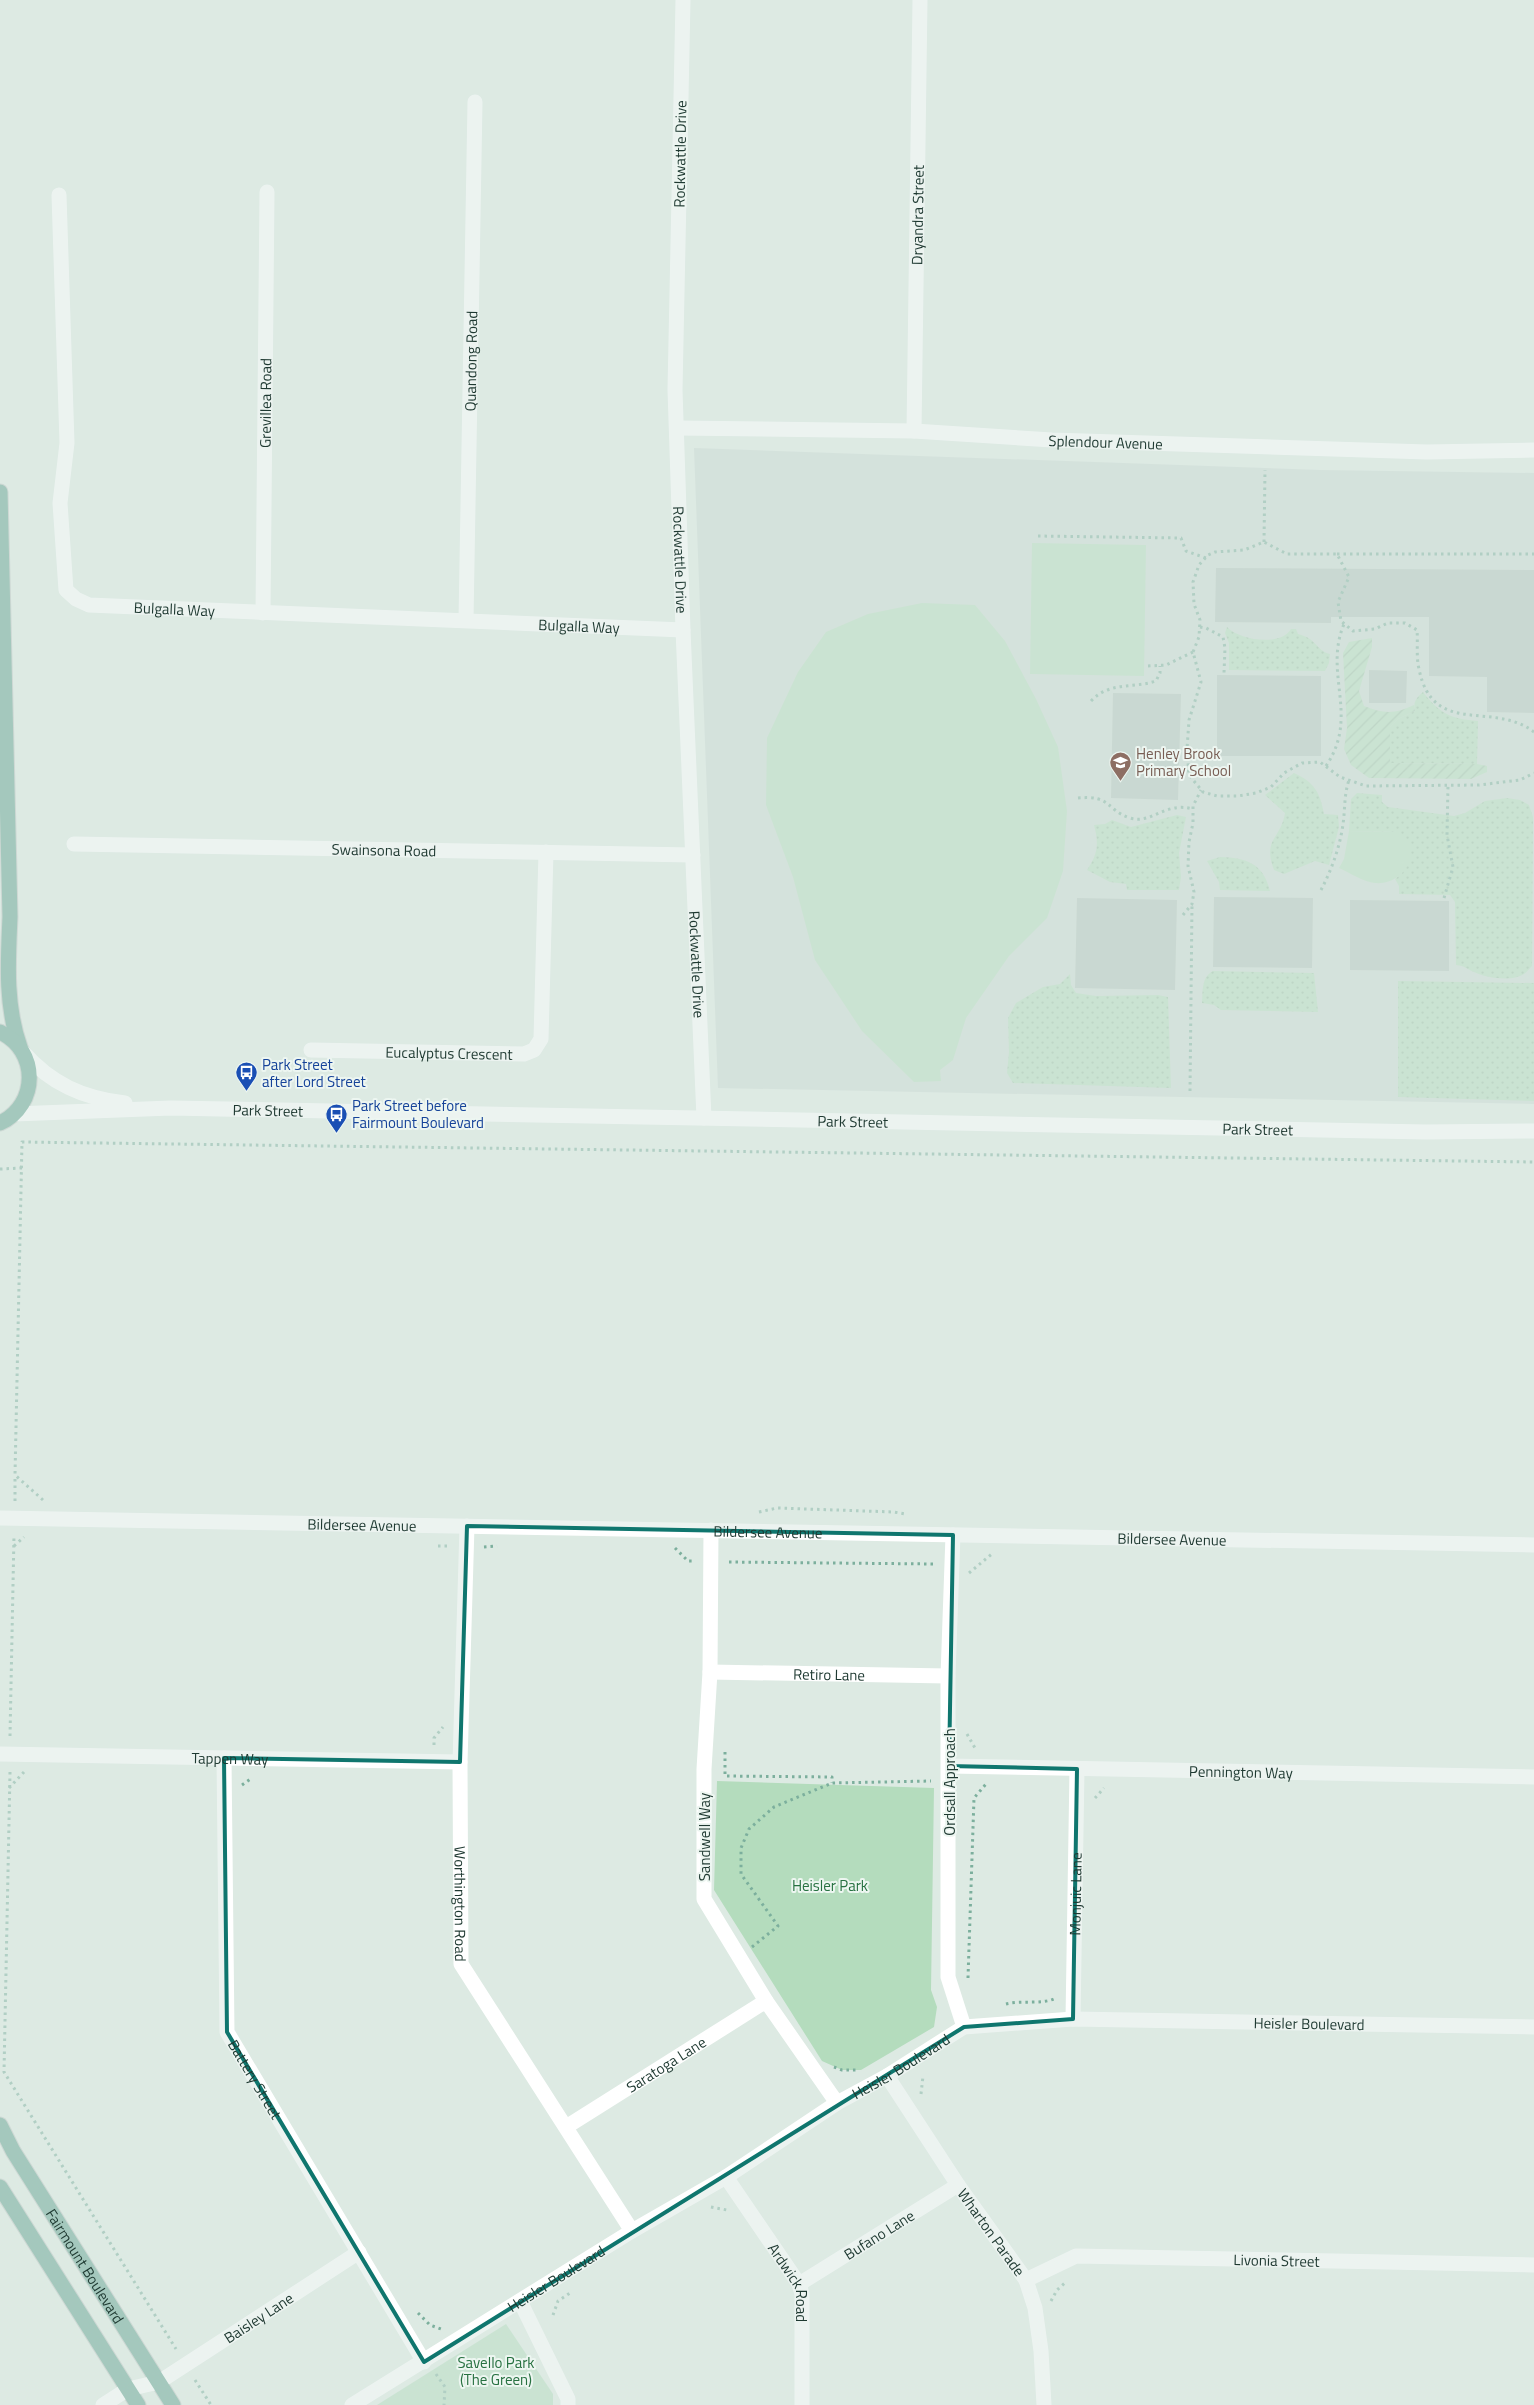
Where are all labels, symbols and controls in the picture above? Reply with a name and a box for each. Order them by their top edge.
street label: Rockwattle Drive [668,100,692,208]
street label: Dryandra Street [905,164,929,265]
street label: Quandong Road [458,310,483,412]
street label: Grevillea Road [253,358,277,448]
street label: Splendour Avenue [1048,428,1163,455]
street label: Rockwattle Drive [667,506,694,614]
street label: Bulgalla Way [133,595,216,622]
street label: Bulgalla Way [538,612,620,639]
place label: Henley Brook Primary School [1136,742,1231,782]
school or university icon: Henley Brook Primary School [1108,750,1132,781]
street label: Swainsona Road [331,837,436,862]
street label: Rockwattle Drive [684,910,711,1019]
street label: Eucalyptus Crescent [385,1040,514,1065]
place label: Park Street after Lord Street [262,1053,366,1093]
bus stop icon: Park Street after Lord Street [234,1061,258,1092]
place label: Park Street before Fairmount Boulevard [352,1094,484,1134]
street label: Park Street [232,1098,304,1122]
bus stop icon: Park Street before Fairmount Boulevard [324,1102,348,1133]
street label: Park Street [817,1109,889,1133]
street label: Park Street [1222,1117,1294,1141]
street label: Bildersee Avenue [307,1512,417,1537]
street label: Bildersee Avenue [713,1519,823,1544]
street label: Bildersee Avenue [1117,1526,1227,1551]
street label: Retiro Lane [793,1662,865,1686]
street label: Ordsall Approach [938,1728,961,1836]
street label: Tappen Way [191,1746,268,1770]
street label: Pennington Way [1189,1759,1293,1784]
street label: Sandwell Way [693,1793,716,1881]
street label: Worthington Road [449,1846,472,1962]
street label: Monjuic Lane [1063,1852,1087,1936]
park label: Heisler Park [792,1874,868,1897]
street label: Heisler Boulevard [1253,2011,1365,2036]
street label: Heisler Boulevard [847,2028,954,2105]
street label: Saratoga Lane [621,2030,710,2098]
street label: Battery Street [222,2035,288,2124]
street label: Wharton Parade [952,2183,1031,2281]
street label: Fairmount Boulevard [41,2204,130,2328]
street label: Bufano Lane [839,2204,919,2265]
street label: Ardwick Road [763,2238,814,2322]
street label: Heisler Boulevard [503,2239,609,2317]
street label: Livonia Street [1233,2248,1321,2272]
street label: Baisley Lane [219,2286,298,2349]
park label: Savello Park (The Green) [457,2351,535,2391]

